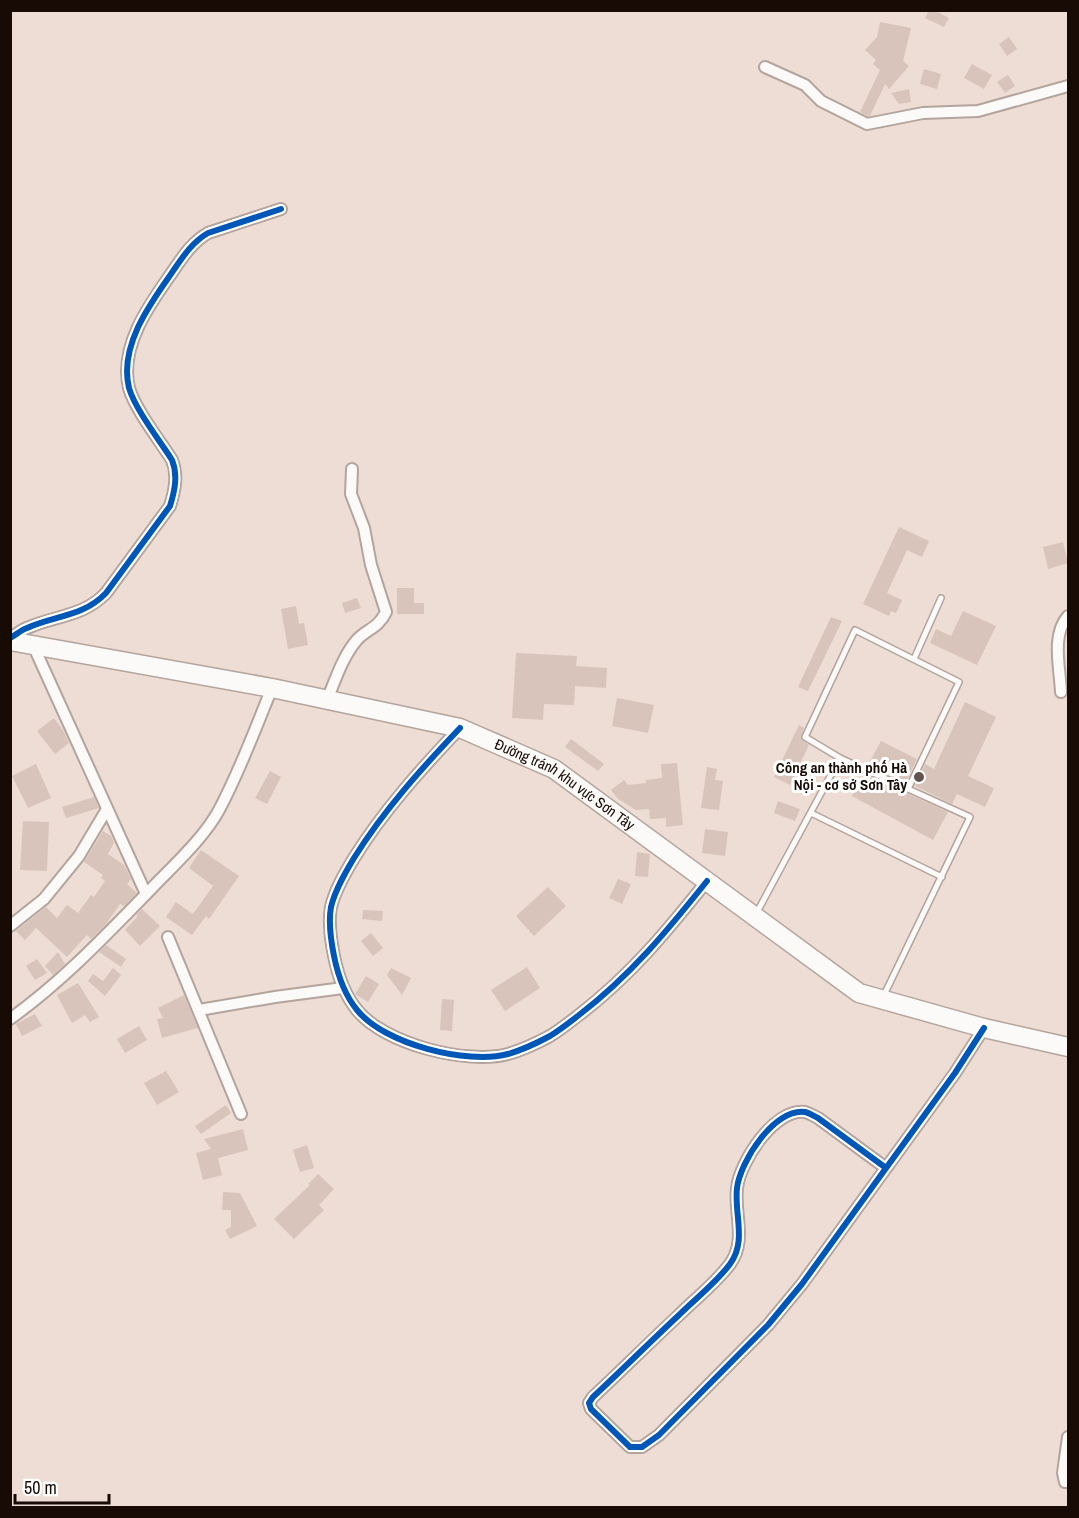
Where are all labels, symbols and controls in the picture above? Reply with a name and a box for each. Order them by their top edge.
street label: Đường tránh khu vực Sơn Tây [492,733,640,835]
place label: Công an thành phố Hà Nội - cơ sở Sơn Tây [776,757,907,795]
marker: Công an thành phố Hà Nội - cơ sở Sơn Tây [912,770,926,784]
scale bar [15,1467,110,1505]
text: 50 m [24,1475,57,1500]

